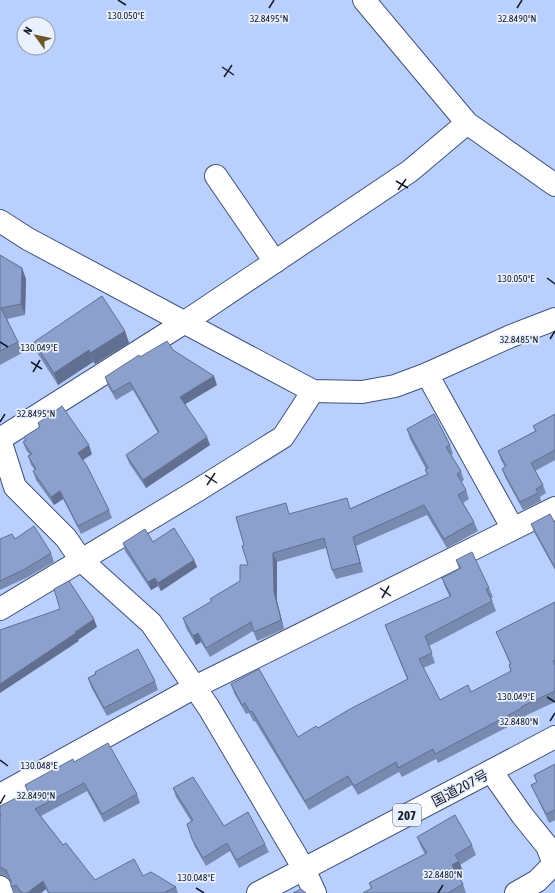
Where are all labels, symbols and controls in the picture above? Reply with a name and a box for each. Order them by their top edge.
text: 130.050°E [108,10,145,21]
text: 32.8495°N [250,13,288,24]
text: 32.8490°N [498,13,536,24]
north arrow [16,16,56,56]
text: N [21,25,34,37]
text: 130.050°E [498,273,535,284]
text: 32.8485°N [500,334,538,345]
text: 130.049°E [21,342,58,353]
text: 32.8495°N [17,408,55,419]
text: 130.049°E [498,691,535,702]
text: 32.8480°N [500,716,538,727]
text: 130.048°E [21,760,58,771]
street label: 国道207号 [429,766,491,810]
text: 32.8490°N [17,790,55,801]
road number: 207 [393,804,421,826]
text: 32.8480°N [424,869,462,880]
text: 130.048°E [178,872,215,883]

